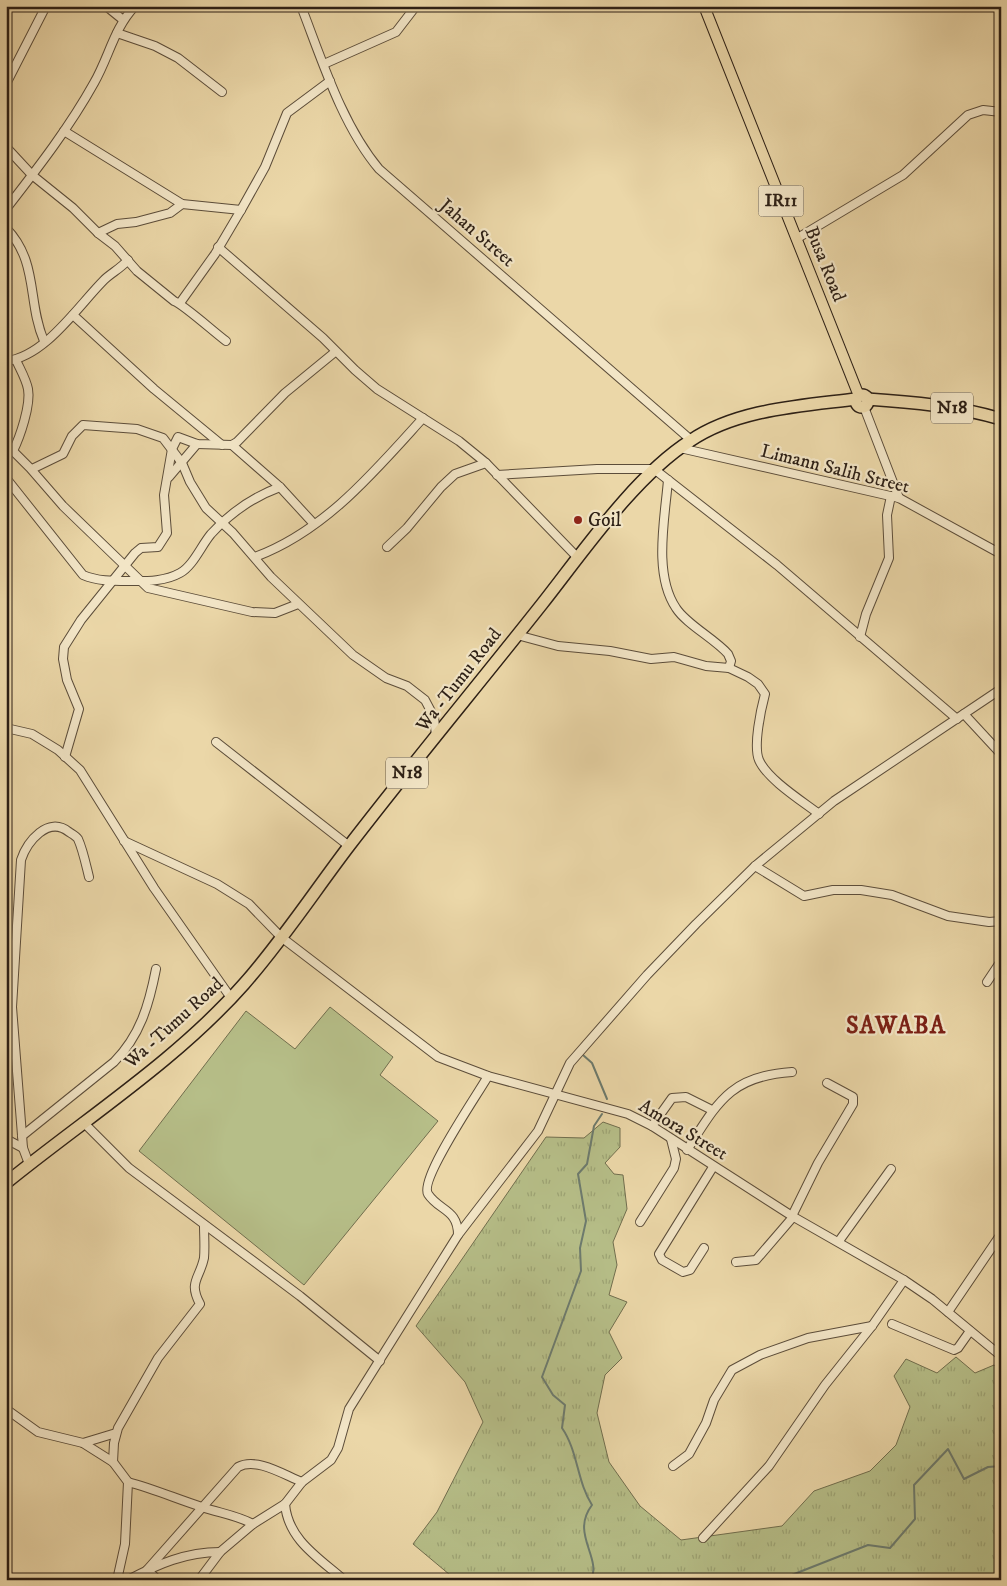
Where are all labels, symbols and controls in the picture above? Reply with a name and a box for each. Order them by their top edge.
road number: IR11 [758,186,804,217]
street label: Jahan Street [433,193,519,272]
street label: Busa Road [800,223,851,305]
road number: N18 [931,392,973,423]
street label: Limann Salih Street [758,439,912,499]
place label: Goil [588,509,621,532]
marker: Goil [572,514,584,526]
street label: Wa -Tumu Road [411,623,507,737]
road number: N18 [386,758,428,788]
street label: Wa -Tumu Road [119,972,229,1074]
district label: SAWABA [846,1011,946,1041]
street label: Amora Street [634,1094,732,1166]

